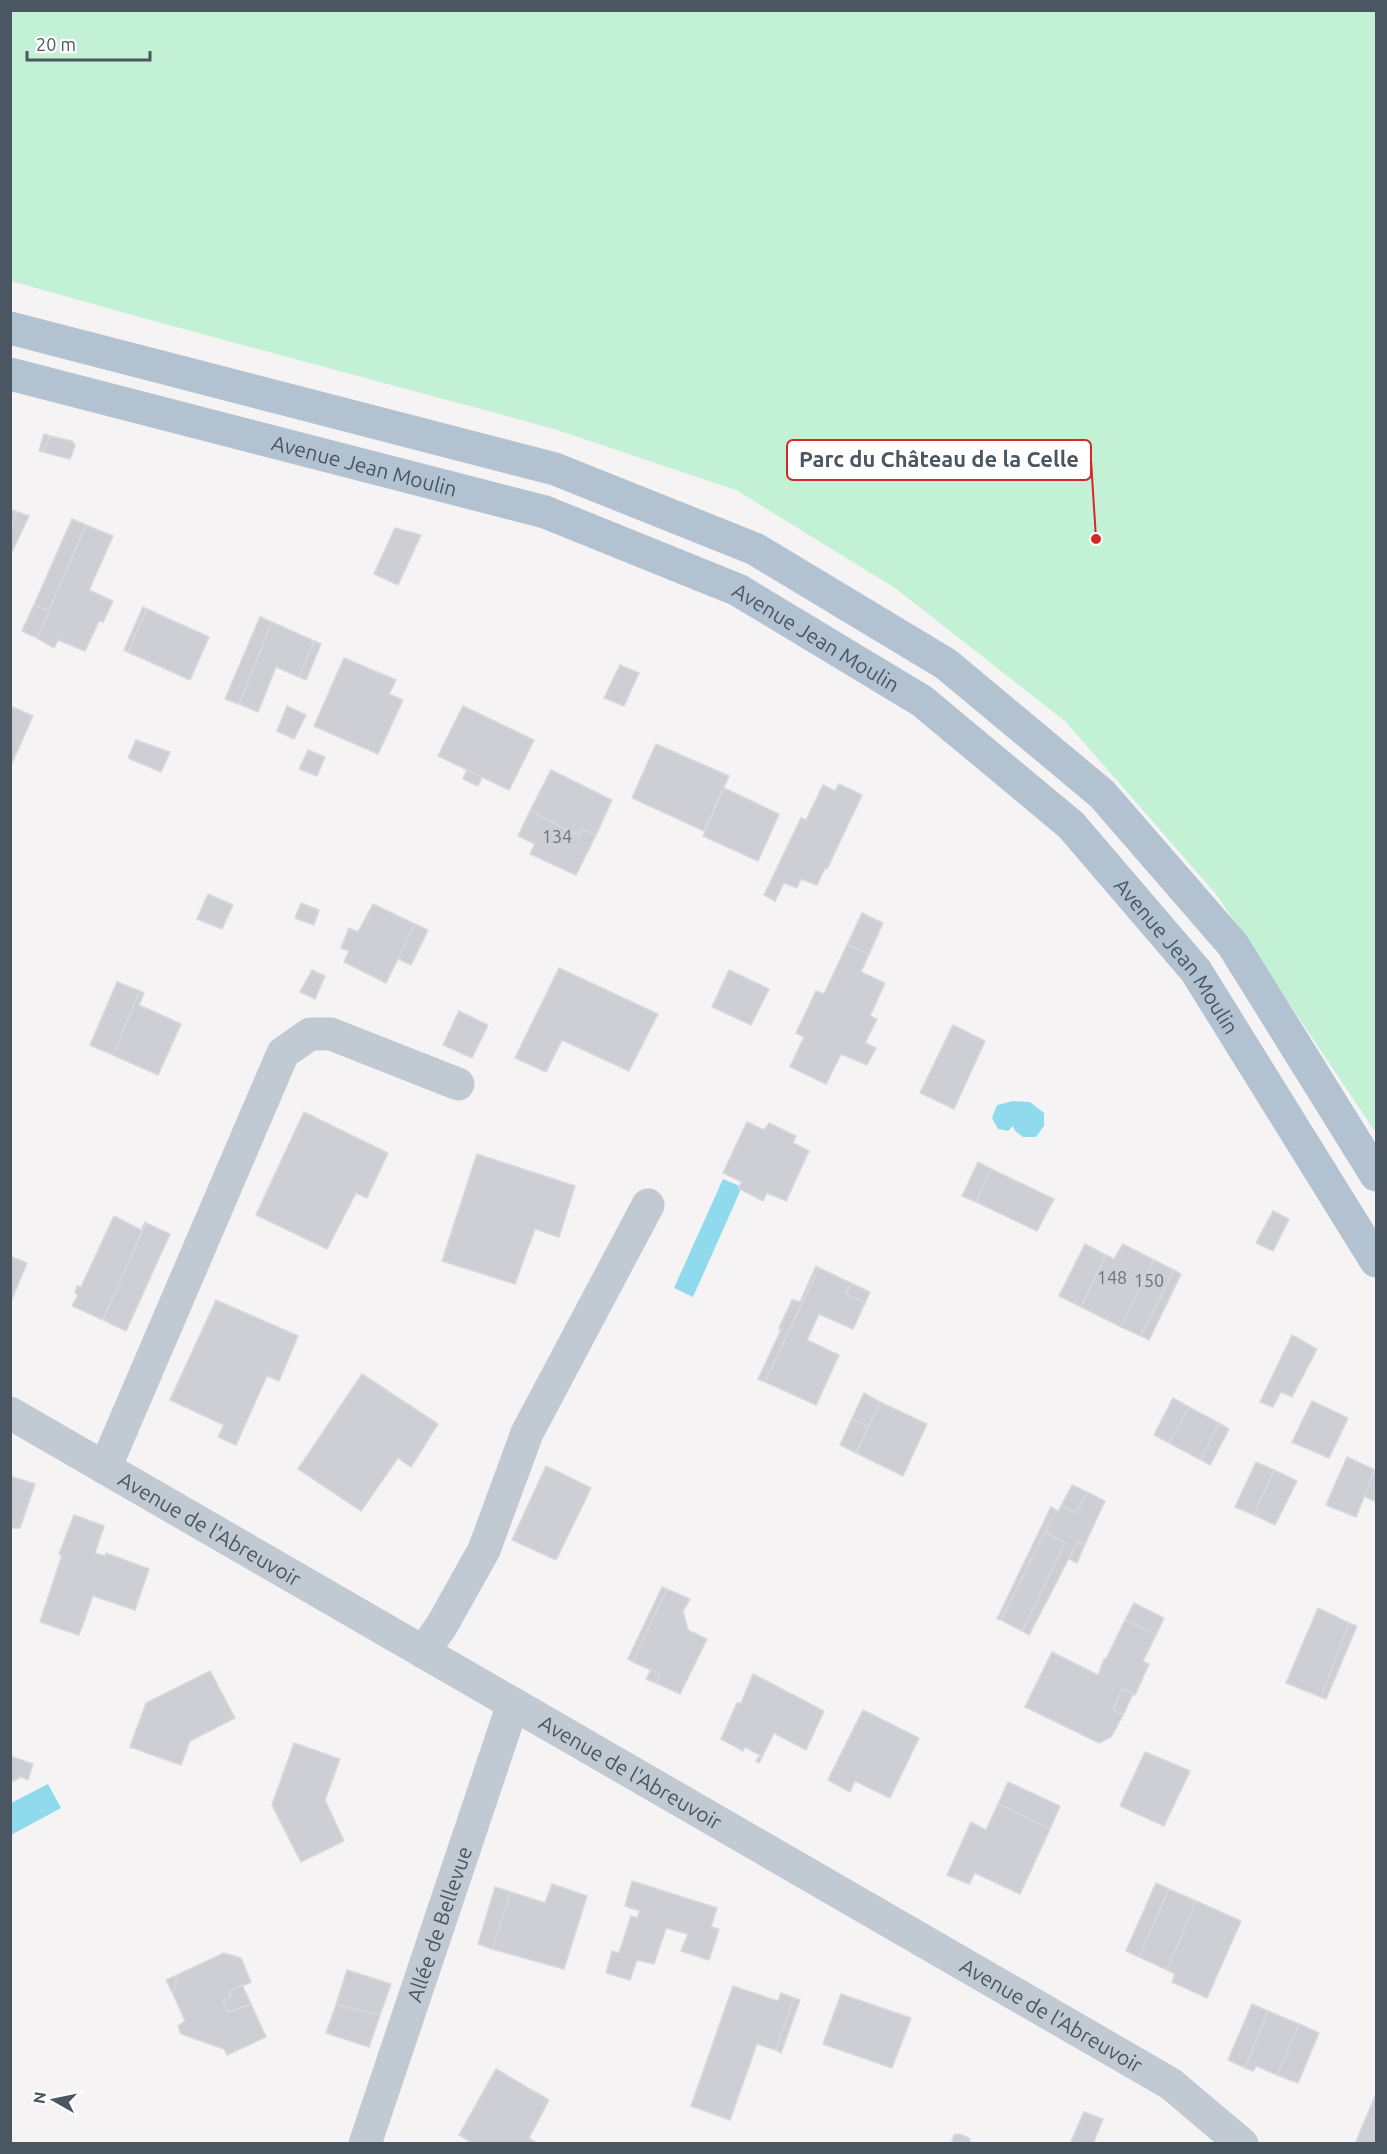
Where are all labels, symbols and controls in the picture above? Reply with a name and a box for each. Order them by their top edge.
scale bar [27,24,150,62]
text: 20 m [36,34,76,54]
street label: Avenue Jean Moulin [269,430,460,501]
callout: Parc du Château de la Celle [787,440,1091,480]
text: Parc du Château de la Celle [799,446,1079,471]
street label: Avenue Jean Moulin [729,578,904,697]
house number: 134 [542,826,572,846]
street label: Avenue Jean Moulin [1110,873,1244,1038]
house number: 148 [1097,1267,1127,1287]
house number: 150 [1134,1270,1164,1290]
street label: Avenue de l'Abreuvoir [115,1467,305,1591]
street label: Avenue de l'Abreuvoir [535,1710,726,1834]
street label: Allée de Bellevue [402,1843,476,2005]
street label: Avenue de l'Abreuvoir [956,1953,1147,2077]
north arrow [24,2070,84,2130]
text: N [29,2090,49,2105]

